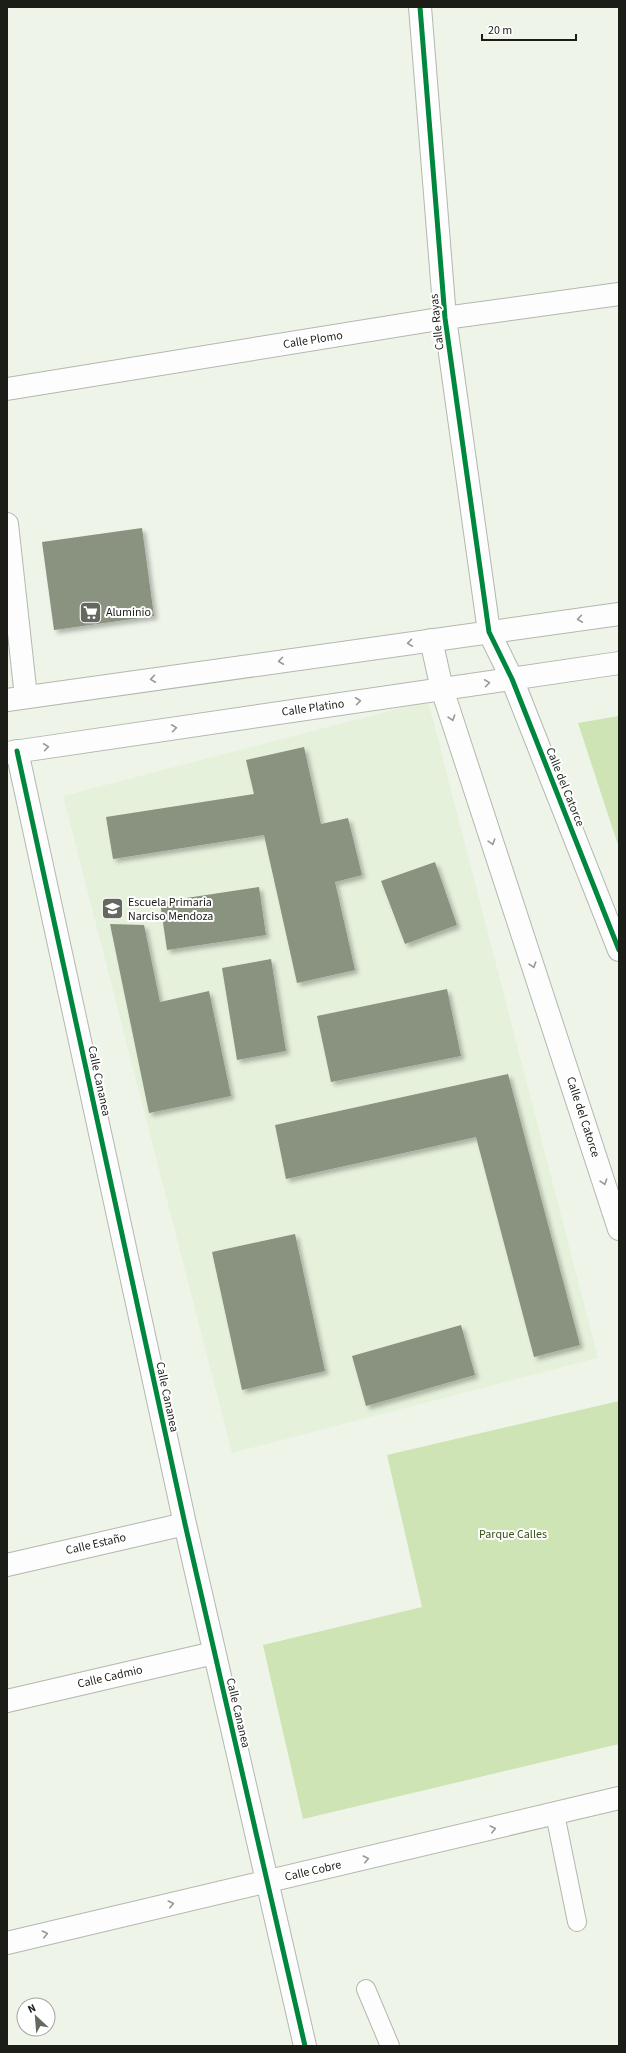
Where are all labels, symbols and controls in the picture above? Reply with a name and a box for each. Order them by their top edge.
scale bar [482,16,576,42]
text: 20 m [488,22,512,39]
street label: Calle Rayas [426,293,448,351]
street label: Calle Plomo [282,327,344,353]
supermarket icon: Aluminio [77,599,103,625]
place label: Aluminio [106,604,151,621]
one-way arrow [577,614,583,623]
one-way arrow [407,638,413,647]
one-way arrow [278,656,284,665]
one-way arrow [149,674,156,683]
one-way arrow [484,679,490,688]
street label: Calle Platino [281,695,345,721]
one-way arrow [355,697,361,706]
one-way arrow [447,715,456,722]
one-way arrow [171,724,177,733]
one-way arrow [43,743,49,752]
street label: Calle del Catorce [541,745,589,829]
one-way arrow [487,838,496,845]
place label: Escuela Primaria Narciso Mendoza [128,894,213,925]
school or university icon: Escuela Primaria Narciso Mendoza [99,896,125,922]
one-way arrow [528,962,537,969]
street label: Calle Cananea [83,1044,115,1118]
street label: Calle del Catorce [562,1075,604,1160]
one-way arrow [599,1178,608,1185]
street label: Calle Cananea [151,1360,183,1434]
park label: Parque Calles [479,1526,547,1543]
street label: Calle Estaño [64,1529,128,1559]
street label: Calle Cadmio [76,1661,144,1693]
street label: Calle Cananea [222,1676,254,1750]
one-way arrow [490,1825,496,1833]
one-way arrow [363,1855,369,1863]
street label: Calle Cobre [283,1856,343,1886]
one-way arrow [168,1901,175,1909]
one-way arrow [42,1931,48,1939]
north arrow [16,1997,56,2037]
text: N [25,2000,38,2017]

